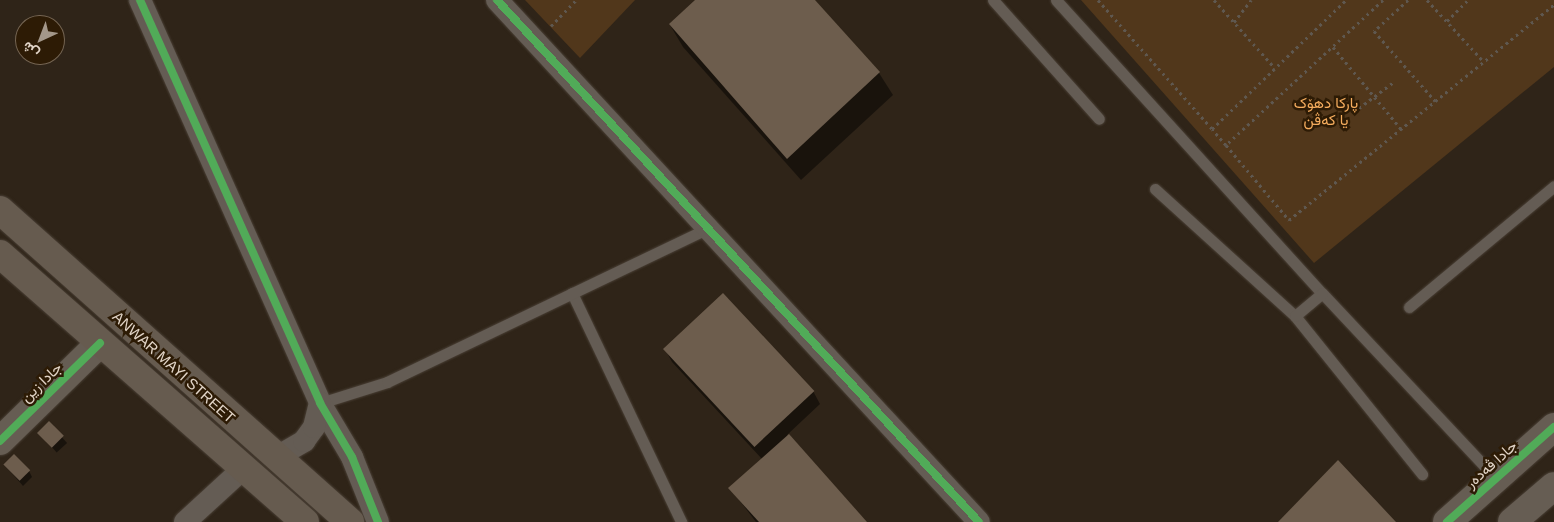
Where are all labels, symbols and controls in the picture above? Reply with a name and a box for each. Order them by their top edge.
north arrow [15,15,65,65]
text: ش [19,39,42,62]
park label: پاركا دهۆک يا كەڤن [1294,93,1358,128]
street label: ANWAR MAYI STREET [109,307,239,427]
street label: جادا زین [17,358,65,406]
street label: جادا ڤەدەر [1462,436,1520,492]

